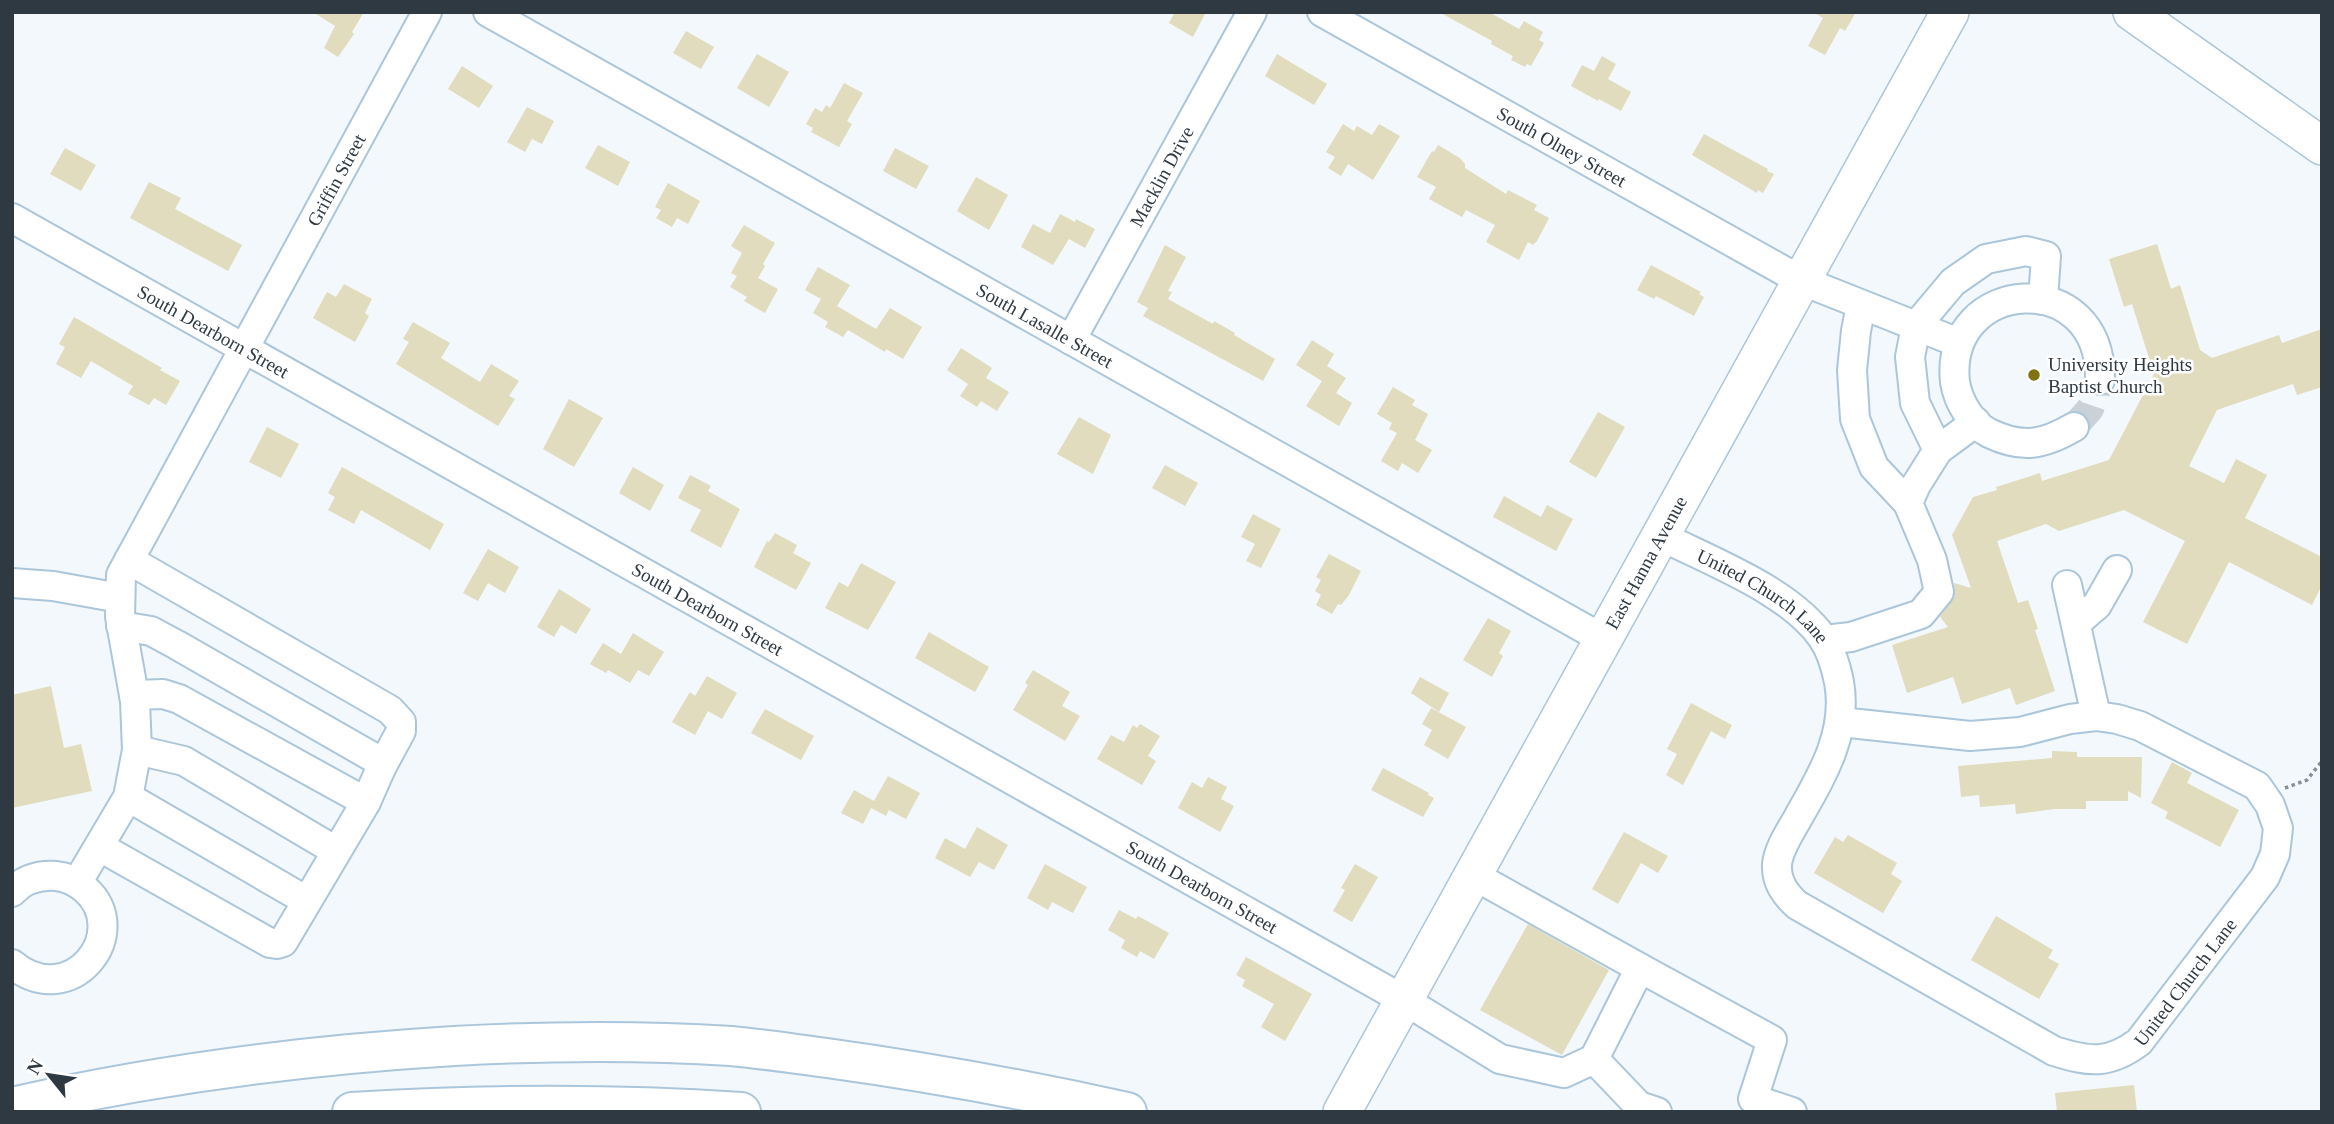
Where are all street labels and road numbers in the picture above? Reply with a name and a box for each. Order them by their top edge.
street label: South Olney Street [1493,102,1630,192]
street label: Macklin Drive [1126,123,1198,230]
street label: Griffin Street [303,130,370,230]
street label: South Lasalle Street [973,279,1117,373]
street label: South Dearborn Street [134,281,293,383]
street label: East Hanna Avenue [1601,492,1691,633]
street label: United Church Lane [1694,545,1833,647]
street label: South Dearborn Street [628,559,787,660]
street label: South Dearborn Street [1123,836,1282,938]
street label: United Church Lane [2130,914,2241,1050]

